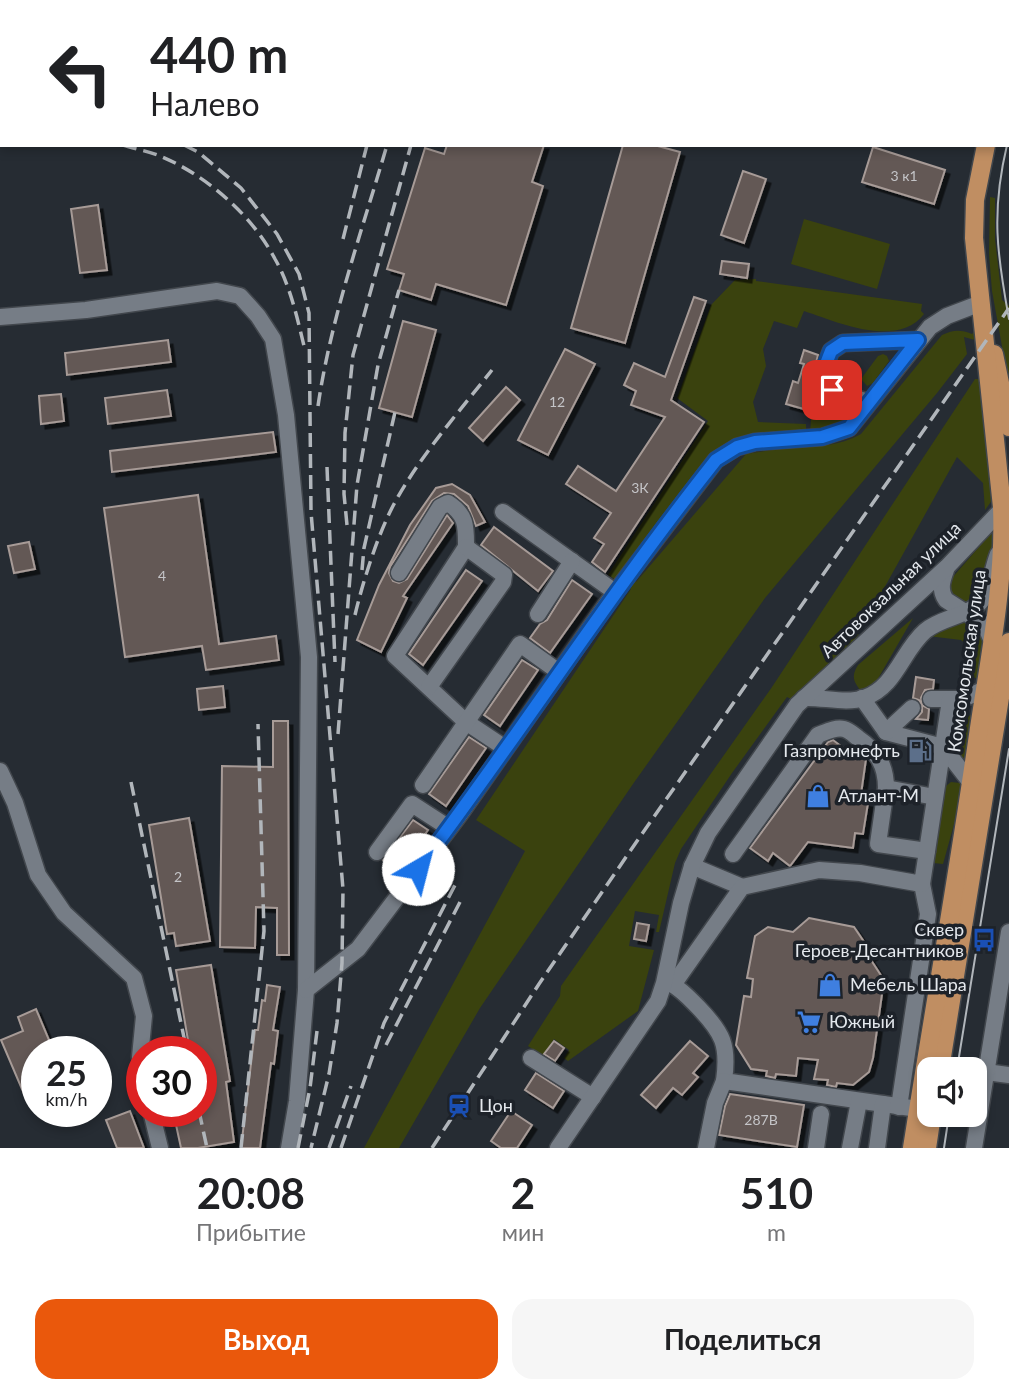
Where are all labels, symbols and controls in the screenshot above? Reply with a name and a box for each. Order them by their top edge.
text: 440 m [150,25,288,83]
icon: left [35,28,126,119]
text: Налево [150,84,260,123]
house number: 3 к1 [890,167,918,184]
pin [802,360,862,420]
icon: arrive [813,371,851,409]
house number: 12 [549,393,565,410]
house number: 3К [631,479,649,496]
street label: Автовокзальная улица [816,517,965,662]
house number: 4 [158,567,166,584]
street label: Комсомольская улица [942,568,990,754]
fuel station icon: Газпромнефть [906,737,934,765]
place label: Газпромнефть [783,739,900,761]
shop icon: Атлант-М [804,782,832,810]
place label: Атлант-М [838,784,919,806]
position arrow [381,832,455,906]
house number: 2 [174,868,182,885]
place label: Сквер Героев-Десантников [795,918,964,961]
bus stop icon: Сквер Героев-Десантников [970,926,998,954]
shop icon: Мебель Шара [816,971,844,999]
place label: Мебель Шара [850,973,967,995]
supermarket icon: Южный [795,1008,823,1036]
place label: Южный [829,1010,895,1032]
speed limit sign: 30 [126,1036,217,1127]
text: 25 [46,1051,87,1093]
map controls [917,1057,987,1127]
button: sound [917,1057,987,1127]
text: km/h [45,1088,88,1110]
station icon: Цон [445,1092,473,1120]
place label: Цон [479,1094,513,1116]
house number: 287В [744,1111,778,1128]
text: 20:08 [197,1168,305,1218]
text: 2 [511,1168,535,1218]
text: 510 [740,1168,813,1218]
text: Прибытие [196,1218,306,1246]
text: мин [502,1218,544,1246]
text: m [767,1218,786,1246]
button: Выход [35,1299,498,1379]
button: Поделиться [512,1299,974,1379]

